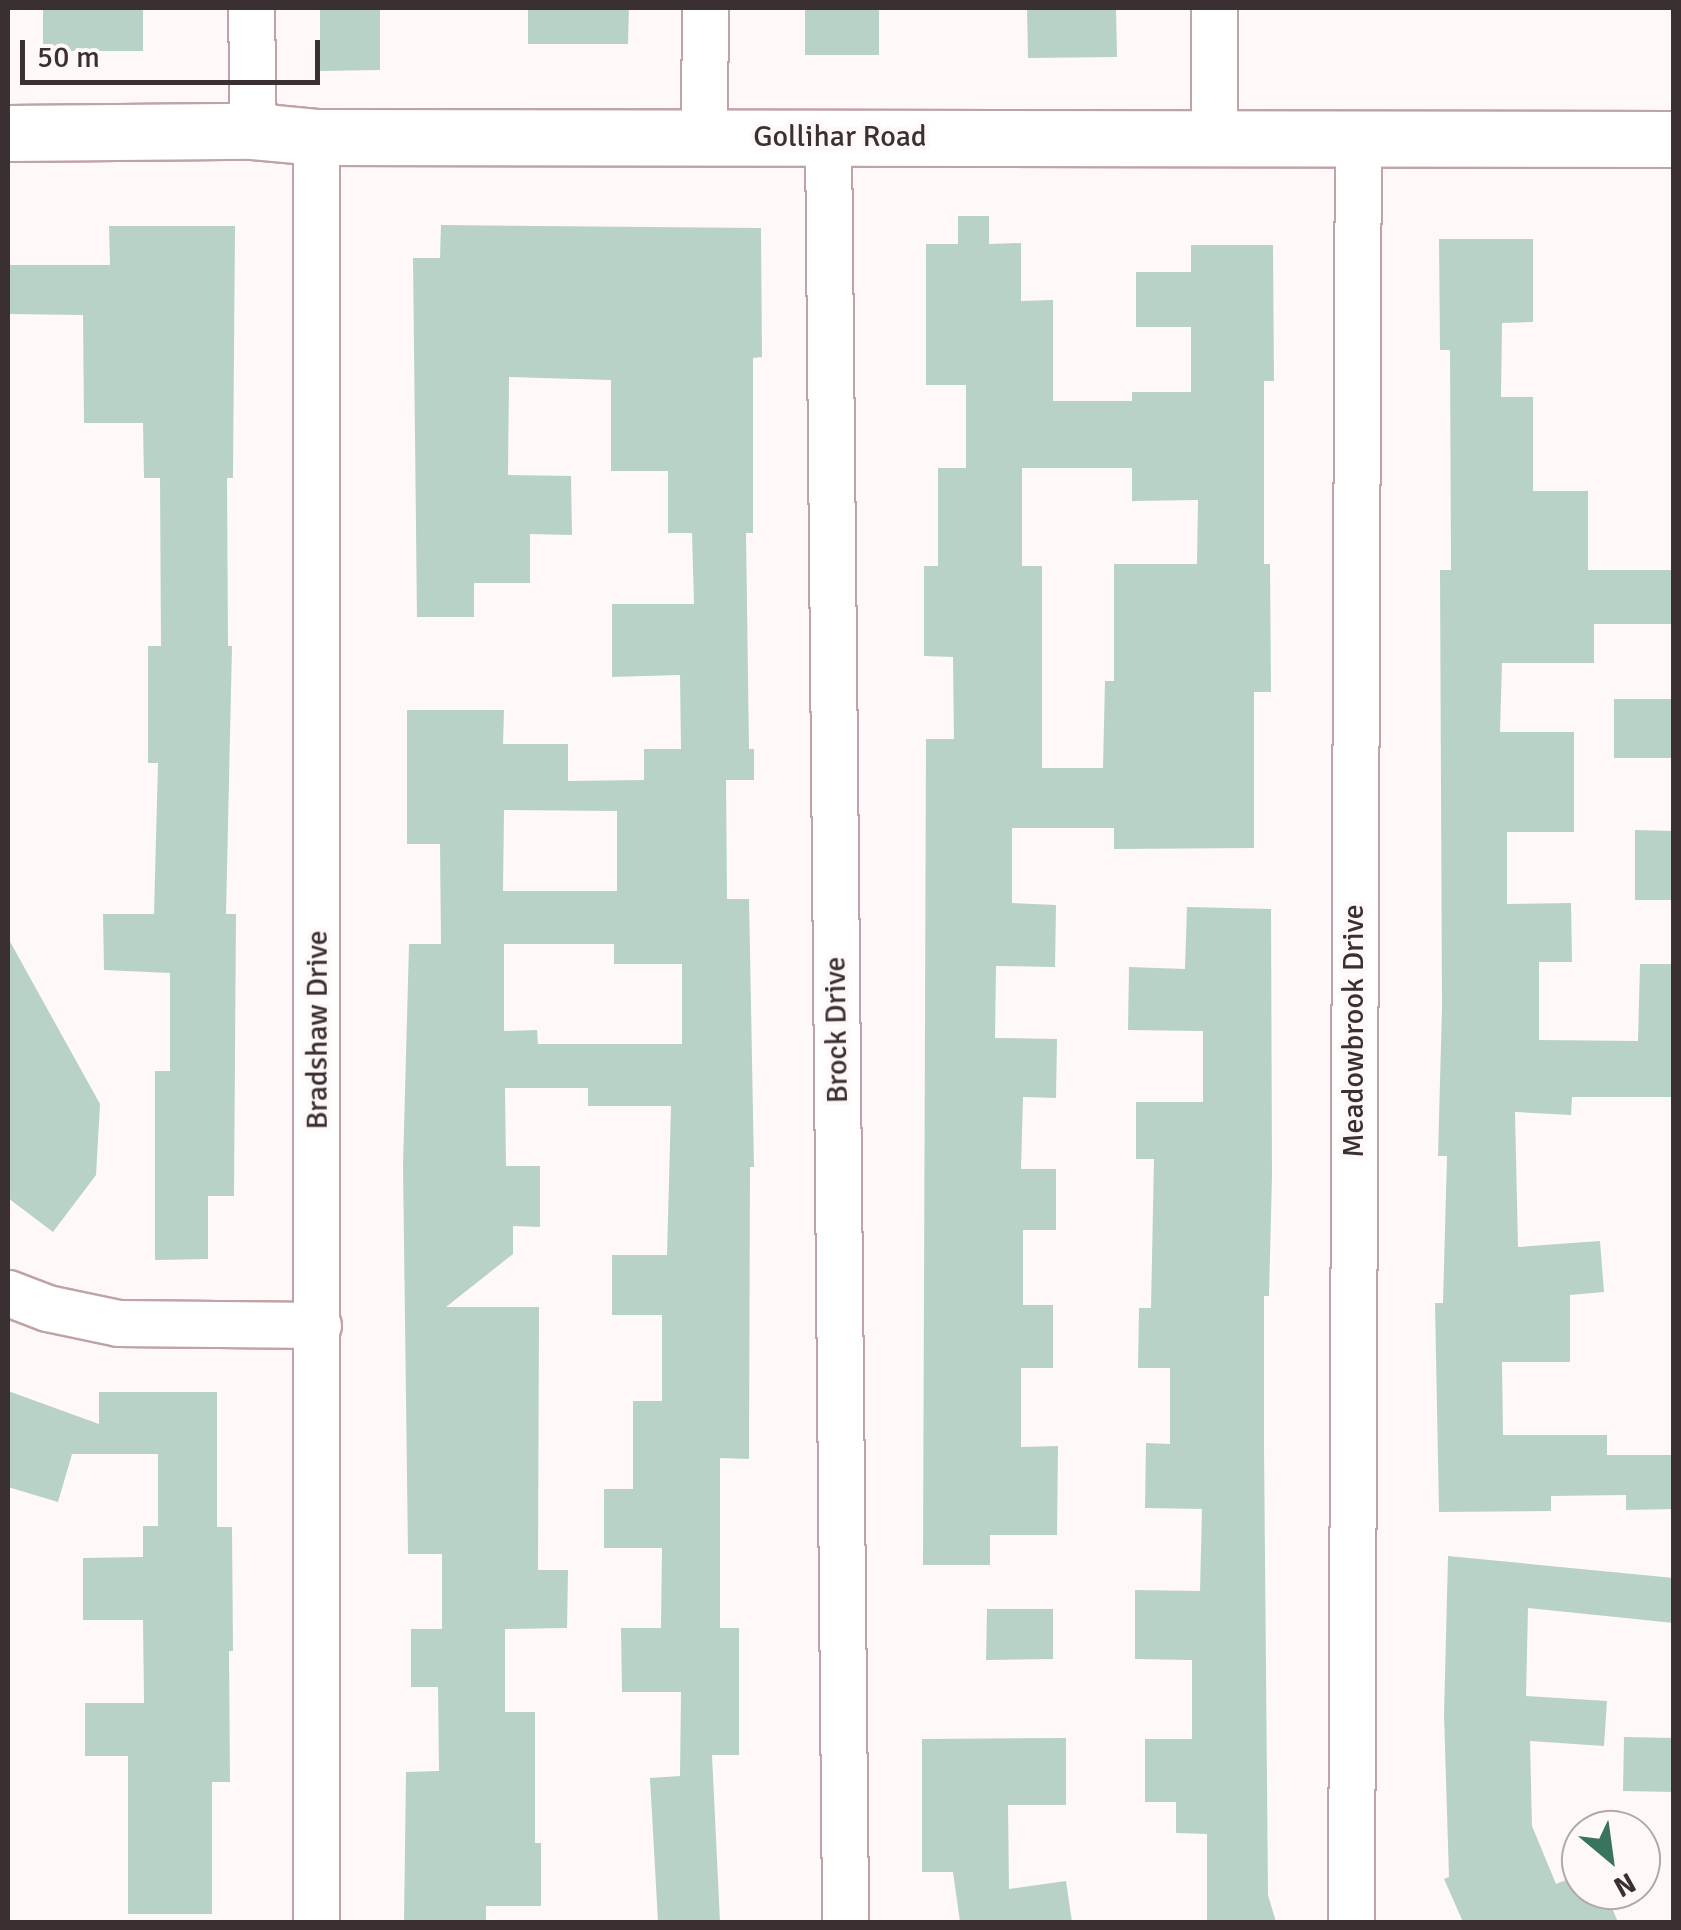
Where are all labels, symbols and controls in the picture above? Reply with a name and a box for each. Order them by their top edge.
scale bar [25,20,325,82]
text: 50 m [37,39,100,76]
street label: Gollihar Road [753,119,927,155]
street label: Meadowbrook Drive [1336,904,1372,1158]
street label: Bradshaw Drive [300,930,336,1130]
street label: Brock Drive [818,956,856,1104]
north arrow [1561,1810,1661,1910]
text: N [1608,1865,1641,1904]

